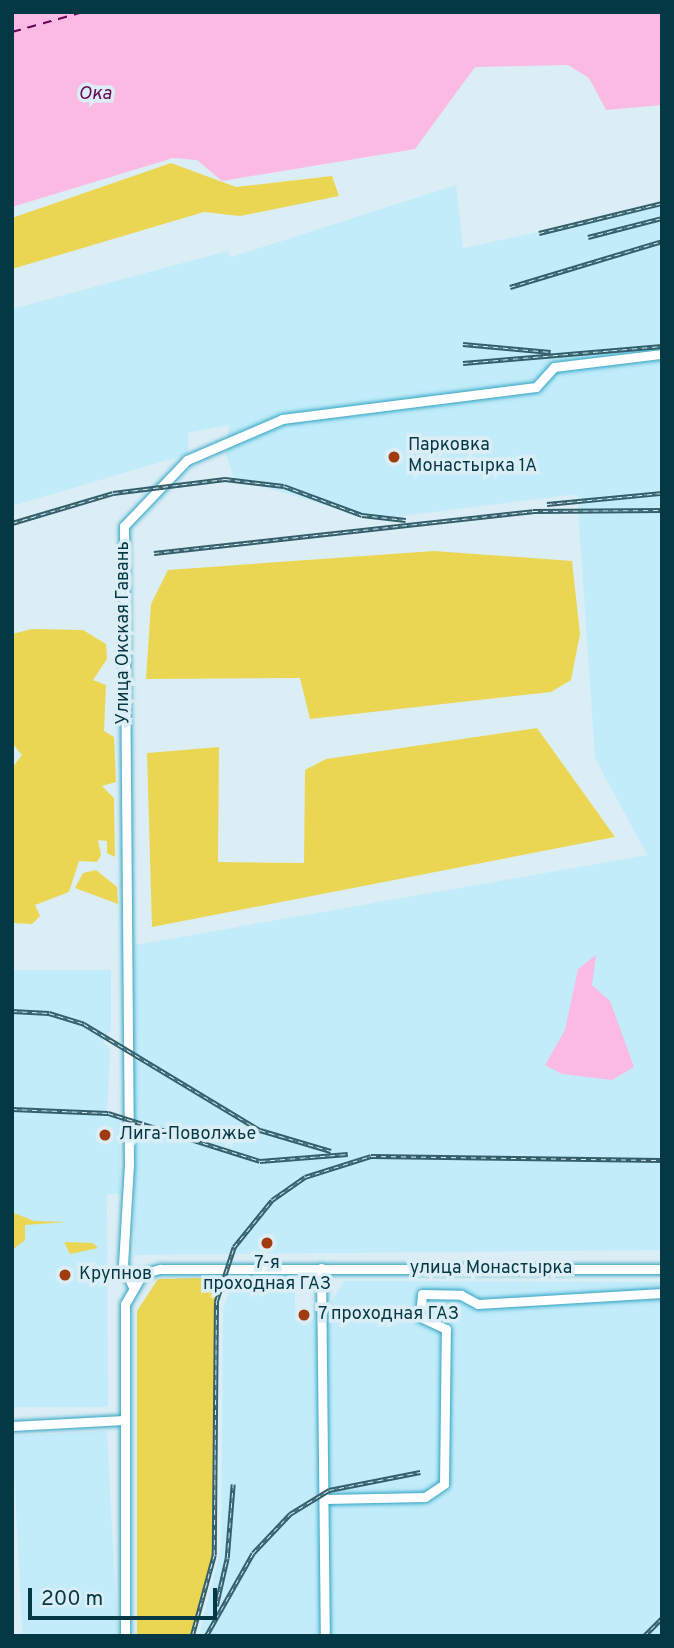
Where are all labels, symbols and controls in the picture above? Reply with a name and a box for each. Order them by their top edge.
water label: Ока [78,84,112,106]
place label: Парковка Монастырка 1А [408,436,537,478]
marker: Парковка Монастырка 1А [386,449,402,465]
street label: Улица Окская Гавань [113,541,135,725]
place label: Лига-Поволжье [119,1124,256,1146]
marker: Лига-Поволжье [97,1127,113,1143]
marker: 7-я проходная ГАЗ [259,1235,275,1251]
place label: 7-я проходная ГАЗ [203,1254,331,1296]
street label: улица Монастырка [410,1258,572,1280]
place label: Крупнов [79,1264,152,1286]
marker: Крупнов [57,1267,73,1283]
place label: 7 проходная ГАЗ [318,1304,460,1326]
marker: 7 проходная ГАЗ [296,1307,312,1323]
scale bar [32,1574,220,1618]
text: 200 m [41,1586,103,1613]

